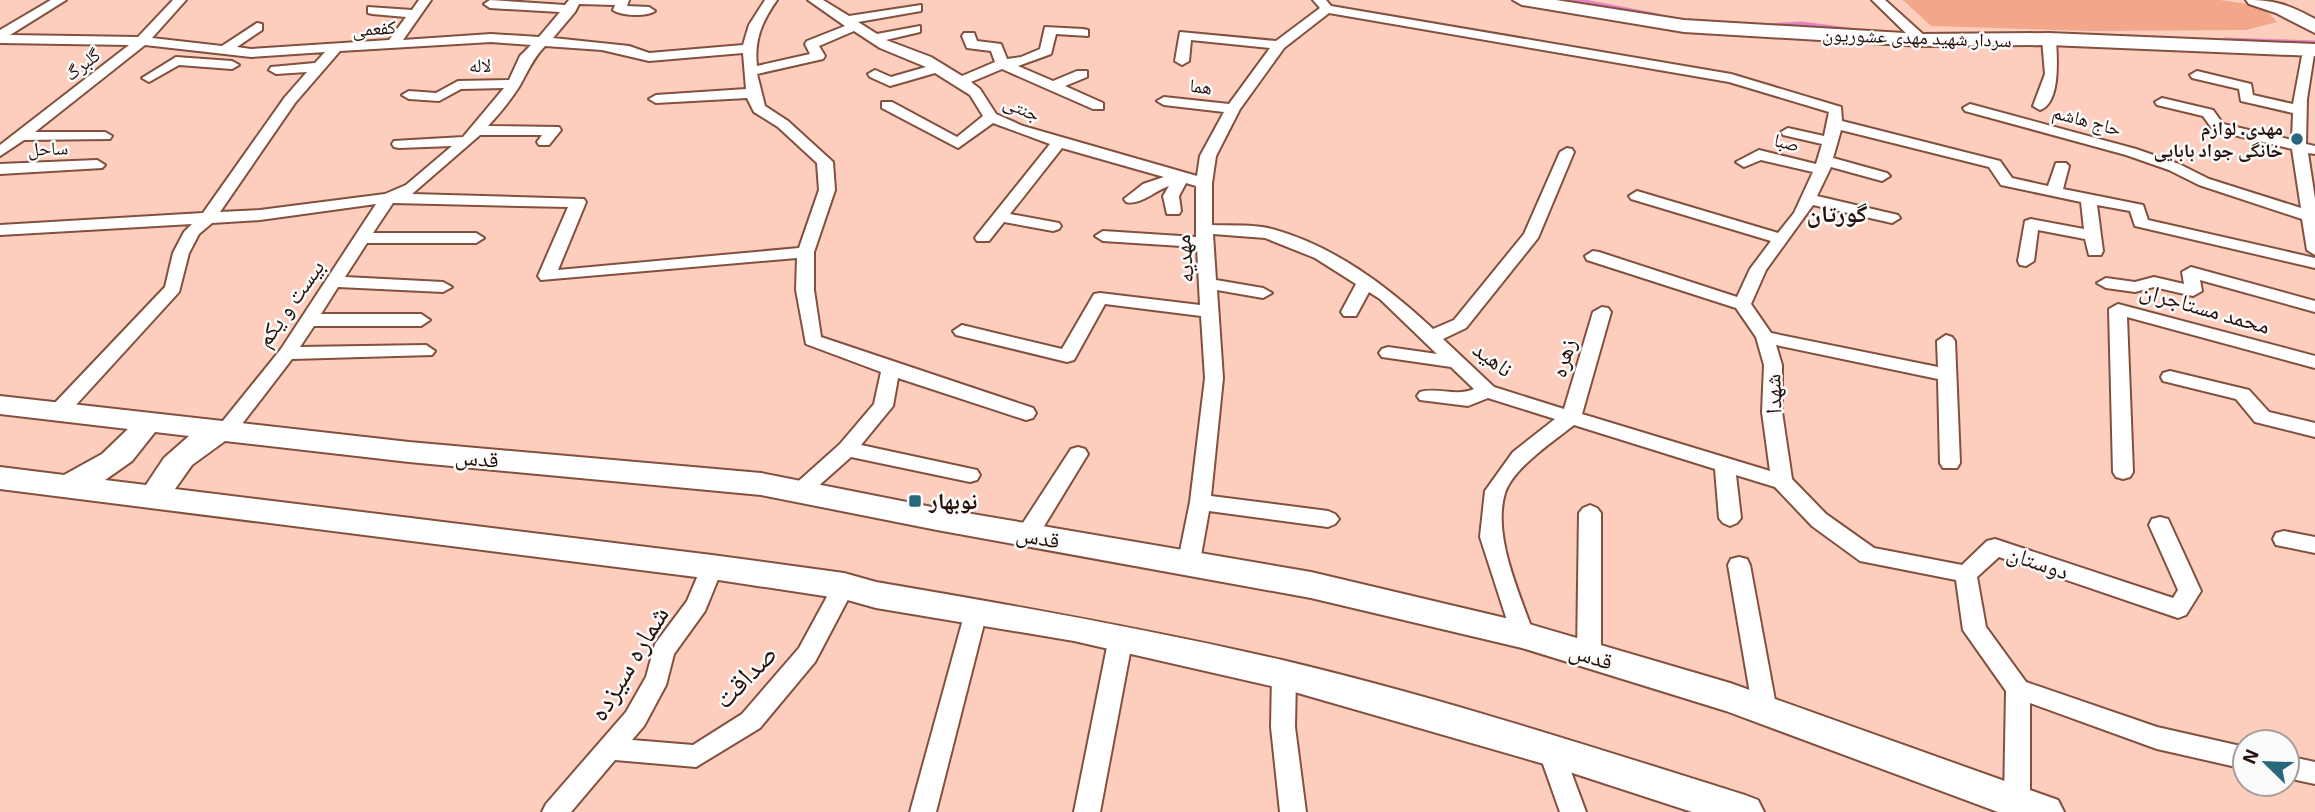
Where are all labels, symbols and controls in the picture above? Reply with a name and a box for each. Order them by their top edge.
street label: کفعمی [351,14,397,42]
street label: سردار شهید مهدی عشوریون [1822,22,2012,52]
street label: گلبرگ [59,42,105,86]
street label: لاله [469,53,491,76]
street label: هما [1189,73,1214,98]
street label: جنتی [1000,89,1044,127]
street label: حاج هاشم [2050,99,2124,142]
place label: مهدی. لوازم خانگی جواد بابایی [2153,116,2283,162]
street label: صبا [1772,127,1802,156]
marker: مهدی. لوازم خانگی جواد بابایی [2289,131,2305,147]
street label: ساحل [27,135,69,161]
district label: گورتان [1806,198,1868,228]
street label: مهدیه [1167,234,1199,284]
street label: بیست و یکم [249,253,332,353]
street label: محمد مستاجران [2137,275,2274,340]
street label: ناهید [1468,334,1519,383]
street label: زهره [1543,335,1581,380]
street label: شهدا [1757,373,1787,415]
street label: قدس [454,441,500,474]
place label: نوبهار [928,486,977,515]
marker: نوبهار [907,493,923,509]
street label: قدس [1014,518,1062,555]
street label: دوستان [2004,538,2073,585]
street label: شماره سیزده [580,599,675,727]
street label: قدس [1566,635,1616,676]
street label: صداقت [705,636,783,715]
north arrow [2231,728,2301,798]
text: N [2237,745,2263,767]

